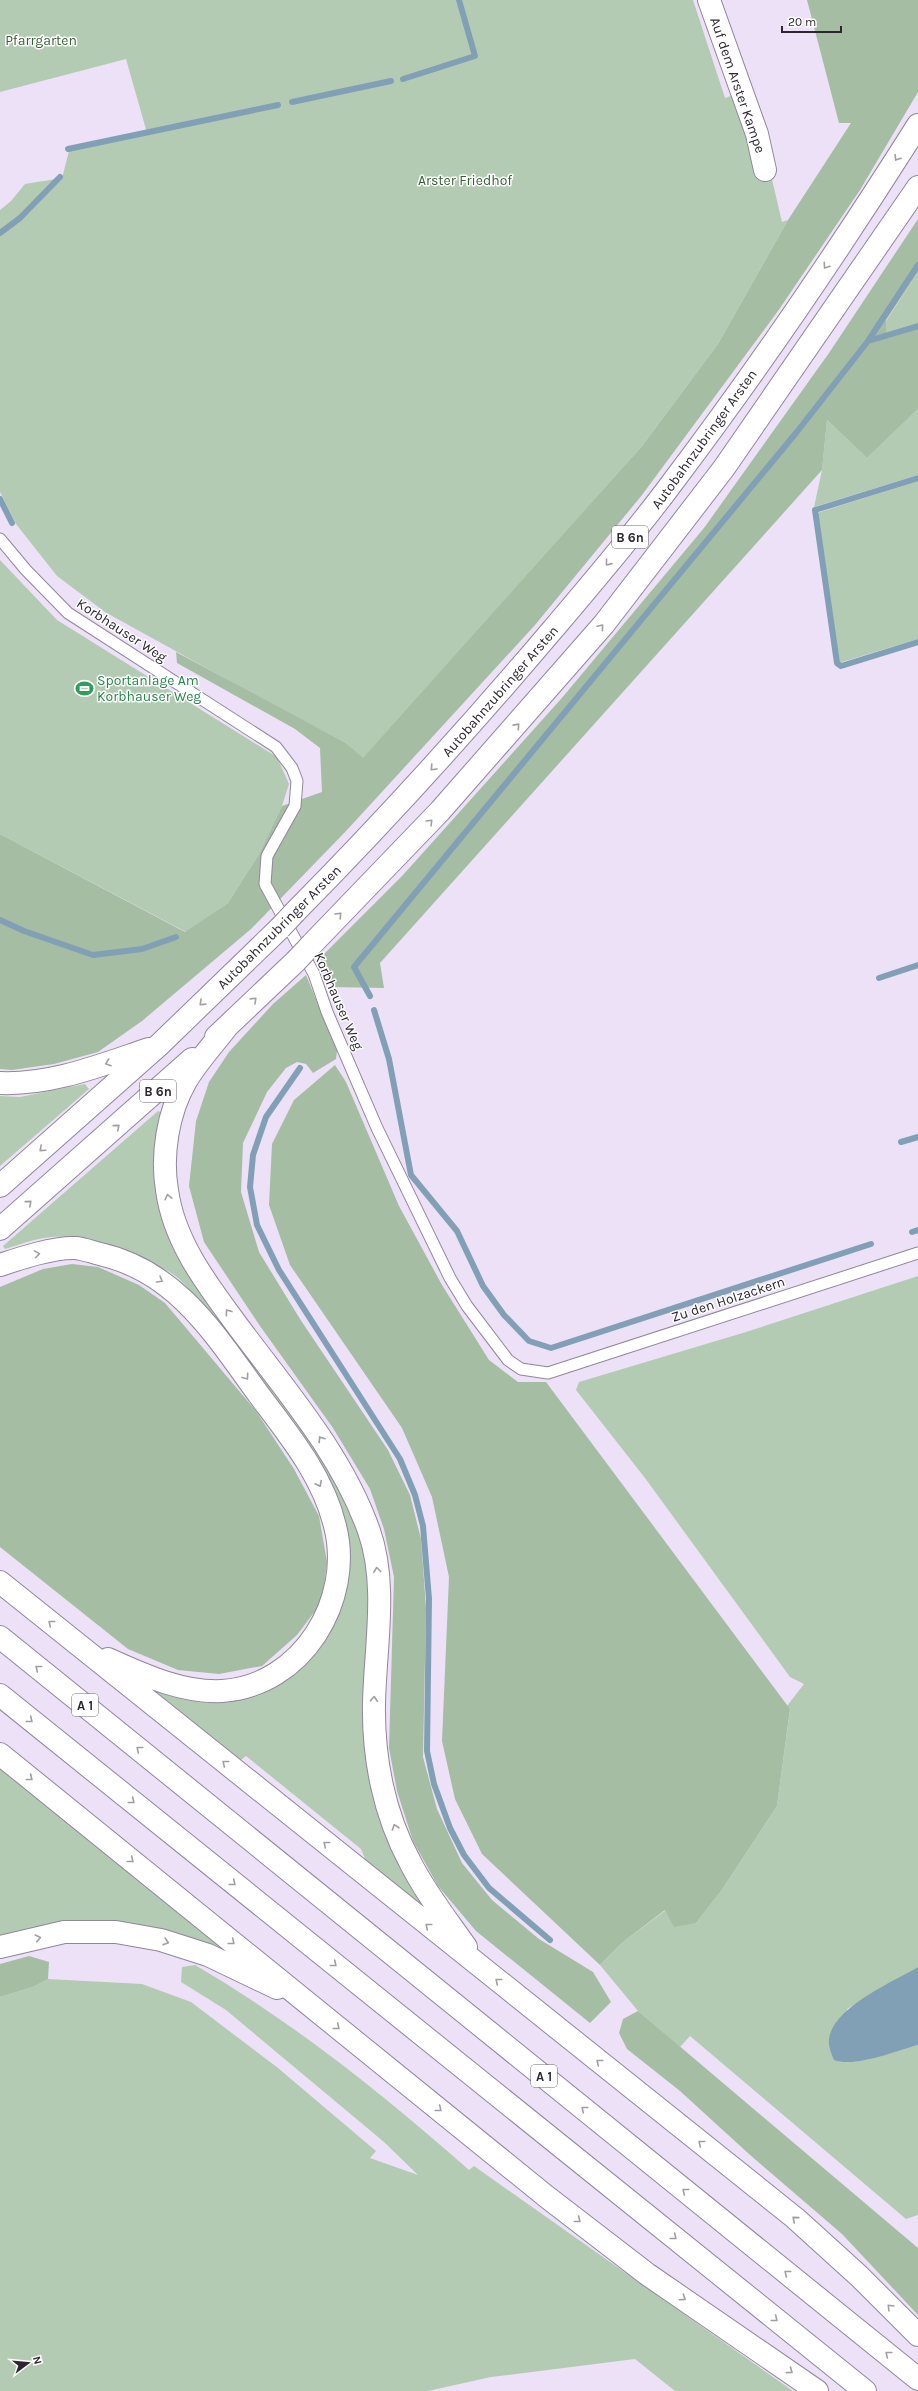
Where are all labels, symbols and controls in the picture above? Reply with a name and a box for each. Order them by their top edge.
scale bar [782,8,841,34]
street label: Auf dem Arster Kampe [706,15,769,155]
text: 20 m [788,15,816,29]
park label: Pfarrgarten [5,32,77,49]
one-way arrow [895,154,902,161]
park label: Arster Friedhof [418,172,512,189]
one-way arrow [823,262,831,269]
street label: Autobahnzubringer Arsten [648,366,761,512]
road number: B 6n [612,526,648,548]
one-way arrow [606,558,613,565]
street label: Korbhauser Weg [73,595,170,666]
street label: Autobahnzubringer Arsten [439,622,562,760]
one-way arrow [597,624,604,631]
place label: Sportanlage Am Korbhauser Weg [97,672,201,705]
sports icon: Sportanlage Am Korbhauser Weg [74,678,94,698]
one-way arrow [512,723,519,730]
one-way arrow [430,763,438,771]
one-way arrow [425,819,433,827]
street label: Autobahnzubringer Arsten [214,862,345,993]
one-way arrow [334,912,342,920]
street label: Korbhauser Weg [310,950,367,1053]
one-way arrow [249,998,257,1005]
one-way arrow [199,999,207,1006]
one-way arrow [104,1058,111,1066]
road number: B 6n [140,1080,176,1102]
one-way arrow [112,1124,120,1132]
one-way arrow [40,1144,47,1151]
one-way arrow [165,1194,173,1200]
one-way arrow [25,1201,32,1208]
one-way arrow [34,1250,40,1259]
street label: Zu den Holzackern [669,1273,787,1326]
one-way arrow [156,1275,163,1282]
one-way arrow [225,1309,232,1316]
one-way arrow [241,1372,248,1379]
one-way arrow [318,1436,325,1443]
one-way arrow [314,1479,322,1487]
one-way arrow [373,1566,382,1573]
one-way arrow [49,1621,56,1628]
one-way arrow [36,1665,43,1672]
road number: A 1 [72,1694,98,1716]
one-way arrow [370,1696,379,1702]
one-way arrow [26,1715,33,1722]
one-way arrow [137,1747,144,1754]
one-way arrow [222,1761,229,1768]
one-way arrow [26,1774,33,1781]
one-way arrow [127,1797,134,1804]
one-way arrow [391,1823,400,1830]
one-way arrow [324,1842,331,1849]
one-way arrow [127,1855,134,1862]
one-way arrow [228,1878,236,1885]
one-way arrow [425,1923,432,1930]
one-way arrow [35,1935,41,1943]
one-way arrow [163,1937,170,1946]
one-way arrow [228,1937,235,1944]
one-way arrow [330,1959,337,1966]
one-way arrow [495,1979,502,1986]
one-way arrow [333,2022,340,2029]
one-way arrow [597,2060,604,2067]
road number: A 1 [531,2065,557,2087]
one-way arrow [434,2104,441,2111]
one-way arrow [582,2107,589,2114]
one-way arrow [698,2141,705,2148]
one-way arrow [683,2188,690,2195]
one-way arrow [574,2216,581,2223]
one-way arrow [792,2216,800,2223]
one-way arrow [669,2233,677,2240]
one-way arrow [784,2270,791,2277]
one-way arrow [678,2293,685,2300]
one-way arrow [887,2304,895,2312]
one-way arrow [771,2314,778,2321]
north arrow [8,2343,48,2383]
one-way arrow [885,2352,892,2359]
text: N [30,2355,44,2366]
one-way arrow [785,2366,792,2373]

